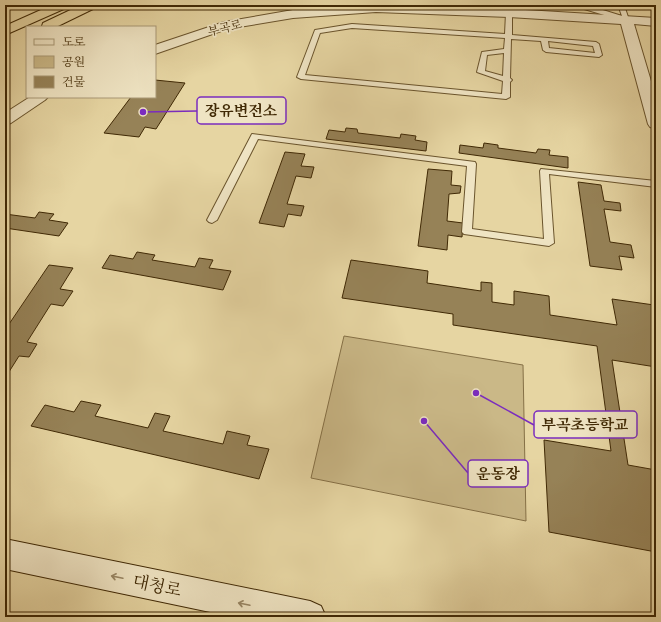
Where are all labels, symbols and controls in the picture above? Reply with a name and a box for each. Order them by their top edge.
street label: 부곡로 [206,17,244,39]
legend [26,26,156,98]
text: 도로 [62,35,86,49]
text: 공원 [62,55,85,69]
text: 건물 [62,75,86,89]
callout: 장유변전소 [197,97,286,124]
text: 장유변전소 [205,102,278,120]
callout: 부곡초등학교 [534,411,637,438]
text: 부곡초등학교 [542,416,629,434]
callout: 운동장 [468,460,528,487]
text: 운동장 [476,465,520,483]
street label: 대청로 [131,571,184,602]
one-way arrow [111,573,124,581]
one-way arrow [238,599,251,607]

